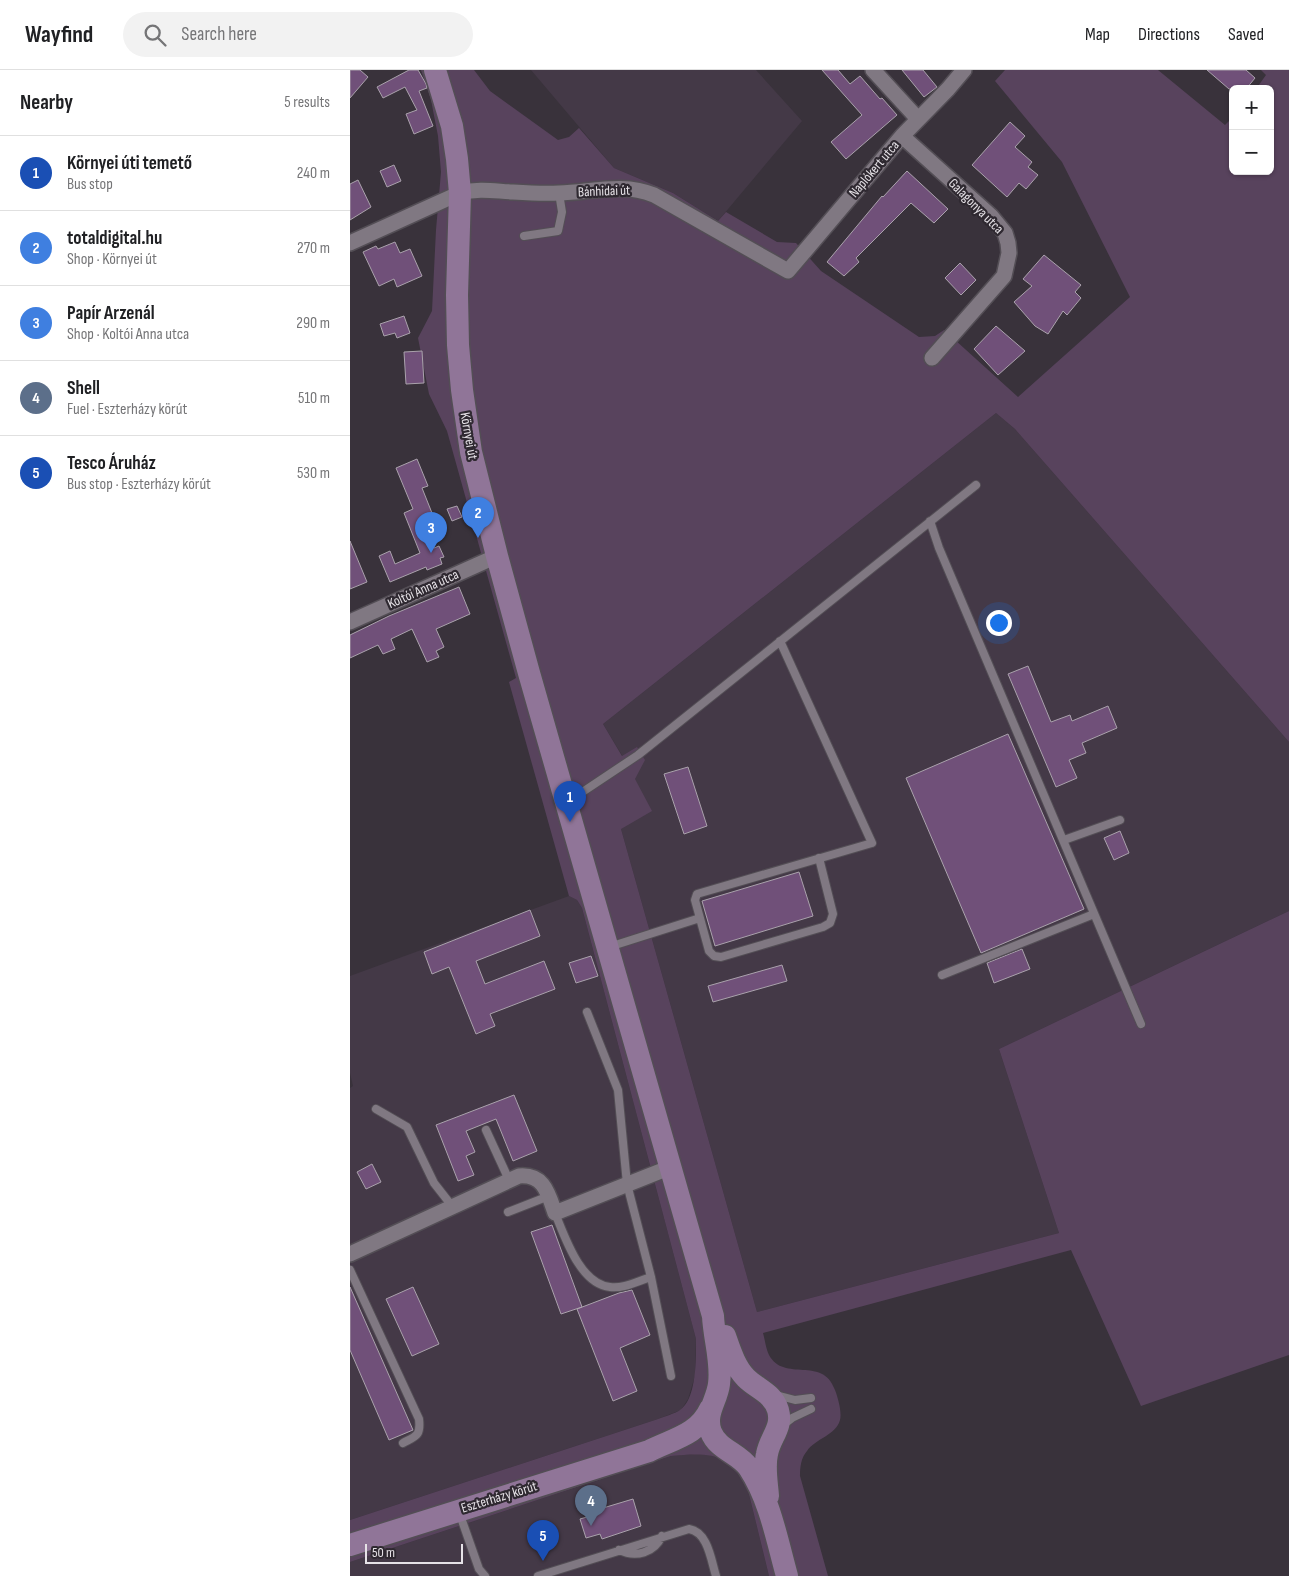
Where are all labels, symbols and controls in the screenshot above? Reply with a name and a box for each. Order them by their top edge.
search box [123,12,473,57]
text: Wayfind [25,20,93,49]
icon: search [141,21,169,49]
text: Search here [181,23,257,46]
text: Map [1085,24,1110,45]
text: Directions [1138,24,1200,45]
text: Saved [1228,24,1264,45]
map controls [1229,85,1274,175]
button: + [1229,85,1274,130]
text: Nearby [20,90,73,115]
text: 5 results [284,93,330,112]
button: − [1229,130,1274,175]
street label: Naplókert utca [845,137,903,201]
text: Környei úti temető [67,152,192,175]
text: 1 [33,164,39,183]
text: 240 m [297,164,330,183]
text: Bus stop [67,175,113,194]
street label: Galagonya utca [945,175,1007,237]
street label: Bánhidai út [578,182,630,200]
text: totaldigital.hu [67,227,162,250]
text: 2 [32,239,40,258]
text: 270 m [297,239,330,258]
text: Shop · Környei út [67,250,157,269]
text: Papír Arzenál [67,302,155,325]
text: 3 [32,314,40,333]
text: 290 m [296,314,330,333]
text: Shop · Koltói Anna utca [67,325,189,344]
text: Shell [67,377,100,400]
text: 4 [32,389,40,408]
text: 510 m [298,389,330,408]
text: Fuel · Eszterházy körút [67,400,187,419]
street label: Környei út [456,411,482,461]
text: Tesco Áruház [67,452,156,475]
text: 5 [32,464,40,483]
text: 530 m [297,464,330,483]
text: Bus stop · Eszterházy körút [67,475,211,494]
pin: 2 [462,497,494,538]
pin: 3 [415,512,447,553]
street label: Koltói Anna utca [385,566,461,612]
your location [986,610,1012,636]
pin: 1 [554,781,586,822]
street label: Eszterházy körút [459,1477,539,1517]
pin: 4 [575,1485,607,1526]
pin: 5 [527,1520,559,1561]
scale bar [365,1541,462,1564]
text: 50 m [372,1544,395,1561]

